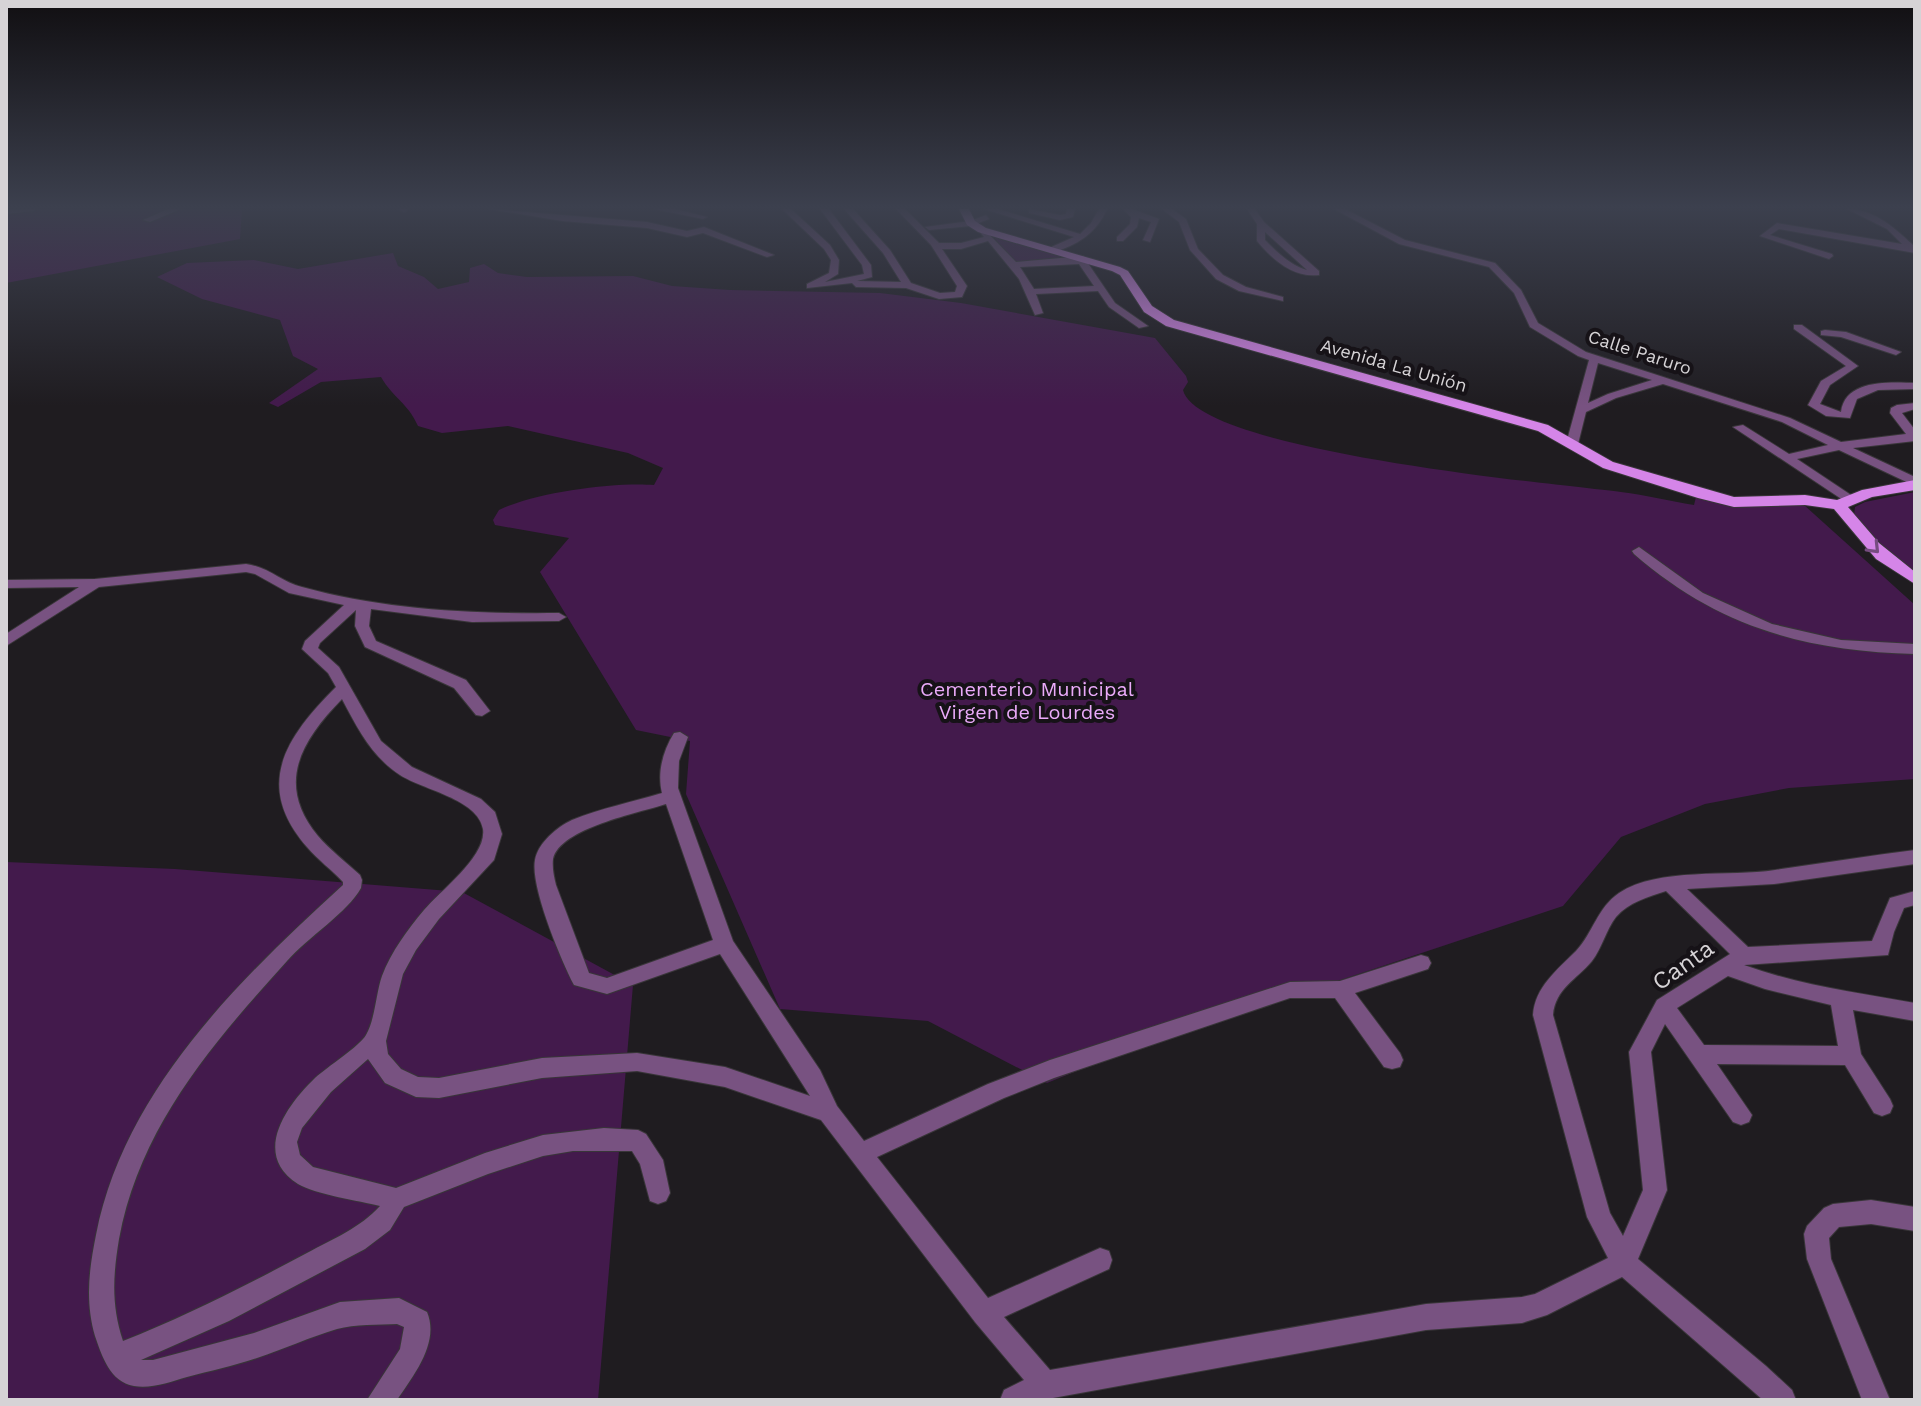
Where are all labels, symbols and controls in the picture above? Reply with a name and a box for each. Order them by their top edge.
street label: Calle Paruro [1586,325,1694,379]
street label: Avenida La Unión [1318,334,1470,396]
one-way arrow [1864,539,1879,553]
park label: Cementerio Municipal Virgen de Lourdes [920,677,1134,724]
street label: Canta [1647,934,1719,996]

